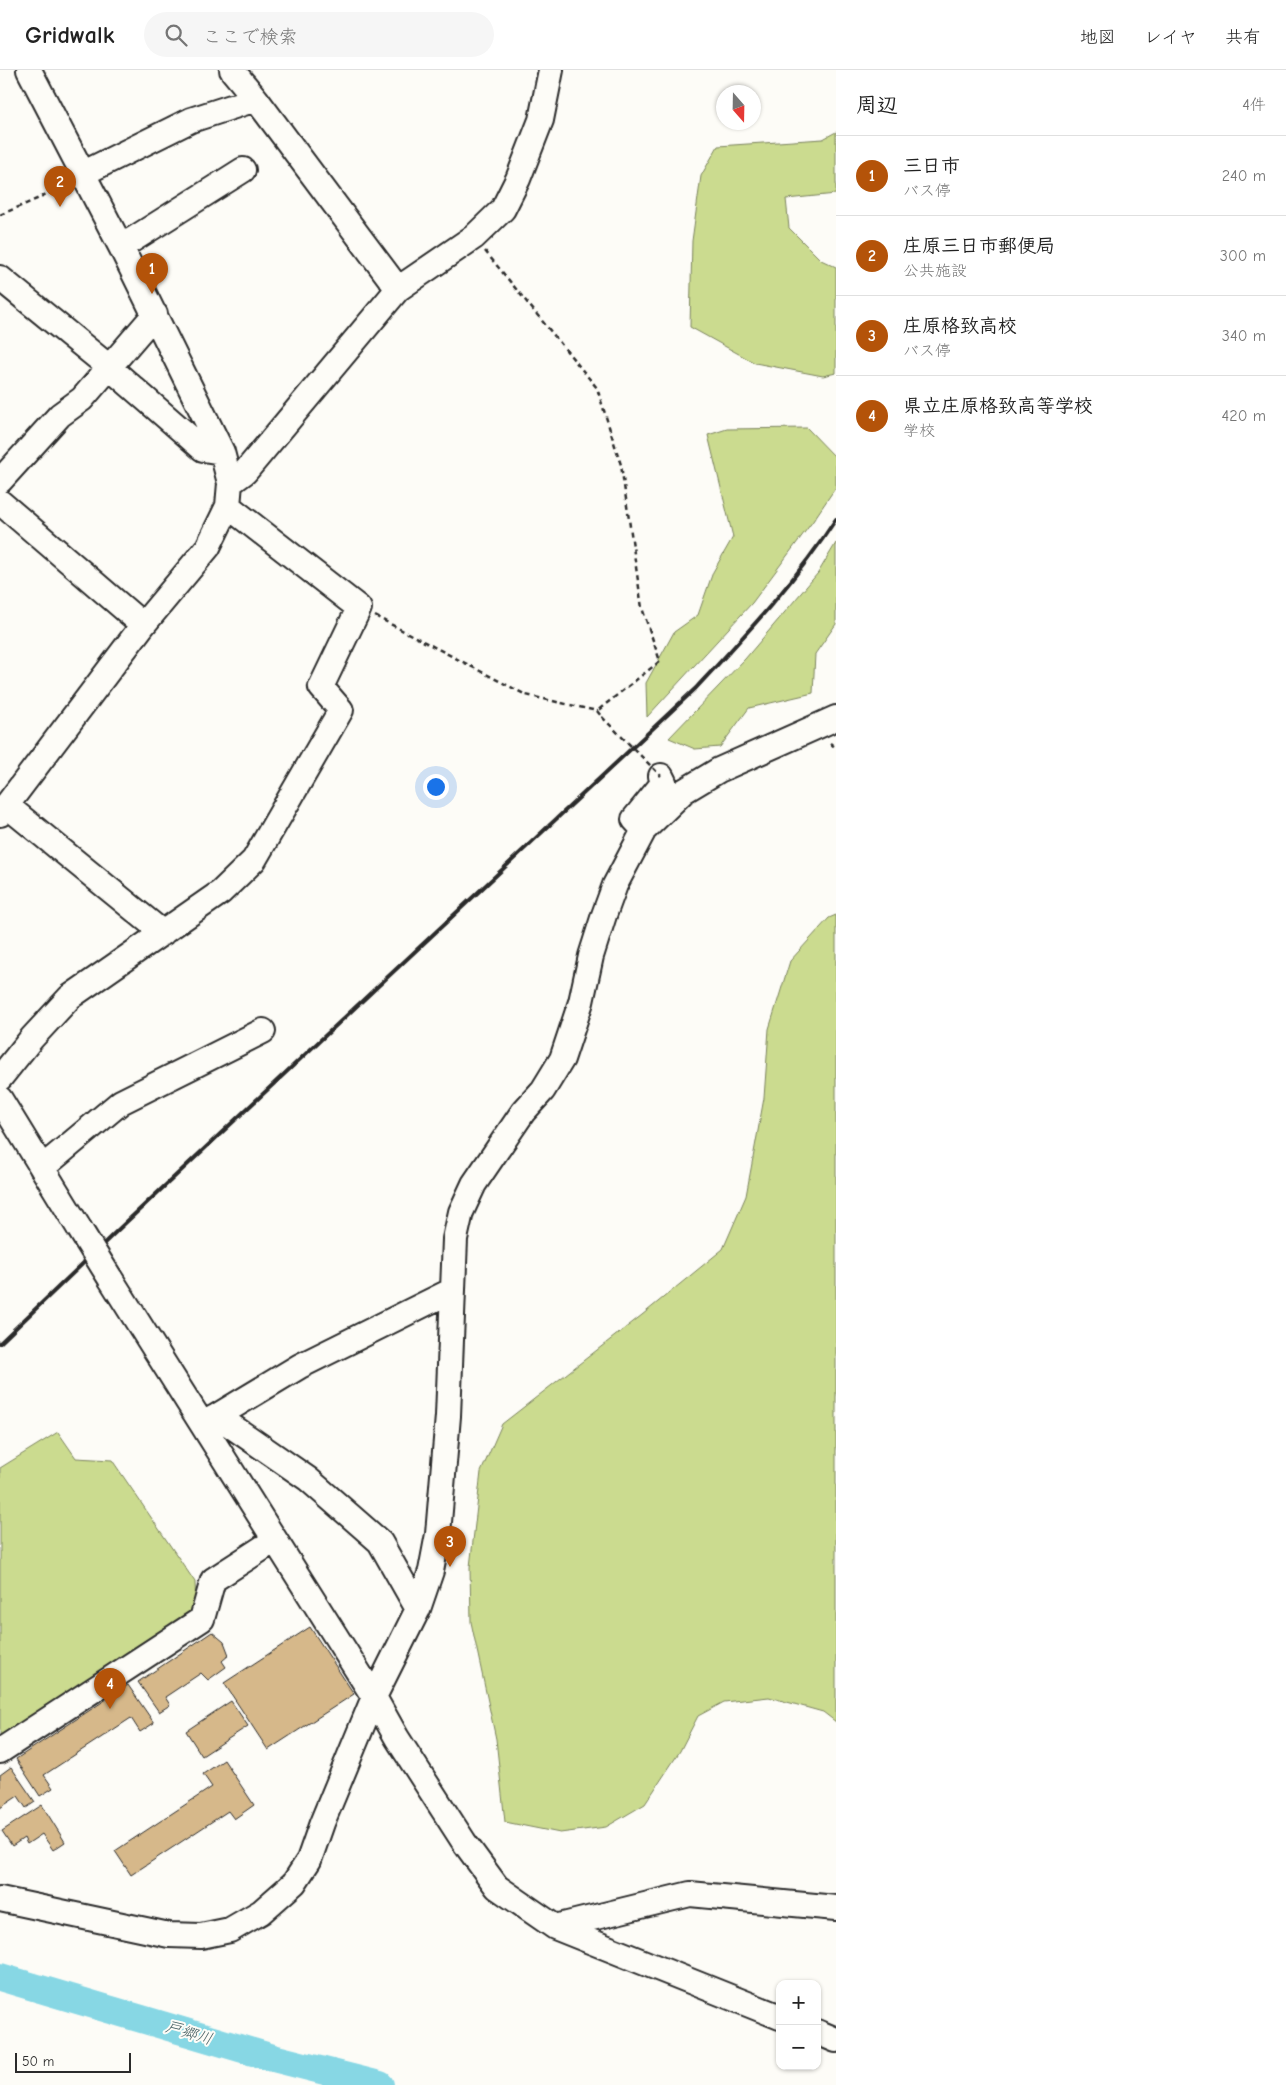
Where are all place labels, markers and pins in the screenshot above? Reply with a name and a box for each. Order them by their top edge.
pin: 2 [44,166,76,207]
pin: 1 [136,253,168,294]
pin: 3 [434,1526,466,1567]
pin: 4 [94,1668,126,1709]

